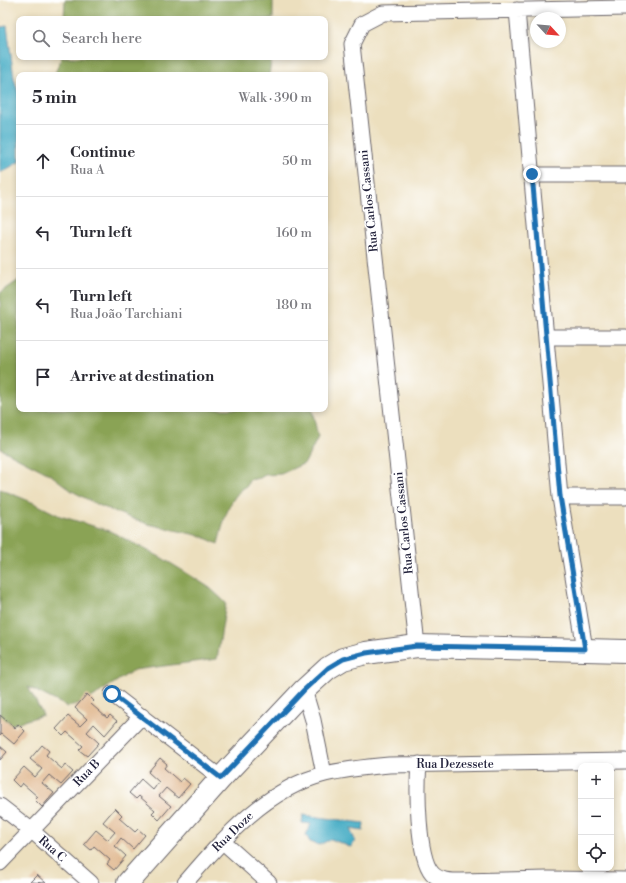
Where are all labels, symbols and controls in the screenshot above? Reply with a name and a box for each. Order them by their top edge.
north arrow [530,12,566,48]
search box [16,16,328,60]
icon: search [30,27,52,49]
text: Search here [62,29,142,48]
text: 5 min [32,87,77,109]
text: Walk · 390 m [239,90,312,106]
text: Continue [70,143,135,162]
street label: Rua Carlos Cassani [356,149,382,253]
icon: ahead [32,150,54,172]
text: 50 m [282,153,312,169]
text: Rua A [70,162,105,178]
route end [523,165,541,183]
icon: left [32,222,54,244]
text: Turn left [70,223,132,242]
text: 160 m [276,225,312,241]
text: Turn left [70,287,132,306]
icon: left [32,294,54,316]
text: 180 m [276,297,312,313]
text: Rua João Tarchiani [70,306,183,322]
icon: arrive [32,366,54,388]
text: Arrive at destination [70,367,214,386]
street label: Rua Carlos Cassani [391,471,417,575]
route start [103,685,121,703]
street label: Rua B [70,756,104,790]
street label: Rua Dezessete [416,757,494,772]
map controls [578,763,614,871]
button: + [578,763,614,799]
button: − [578,799,614,835]
street label: Rua Doze [209,809,257,855]
street label: Rua C [35,833,69,865]
button: locate [578,835,614,871]

